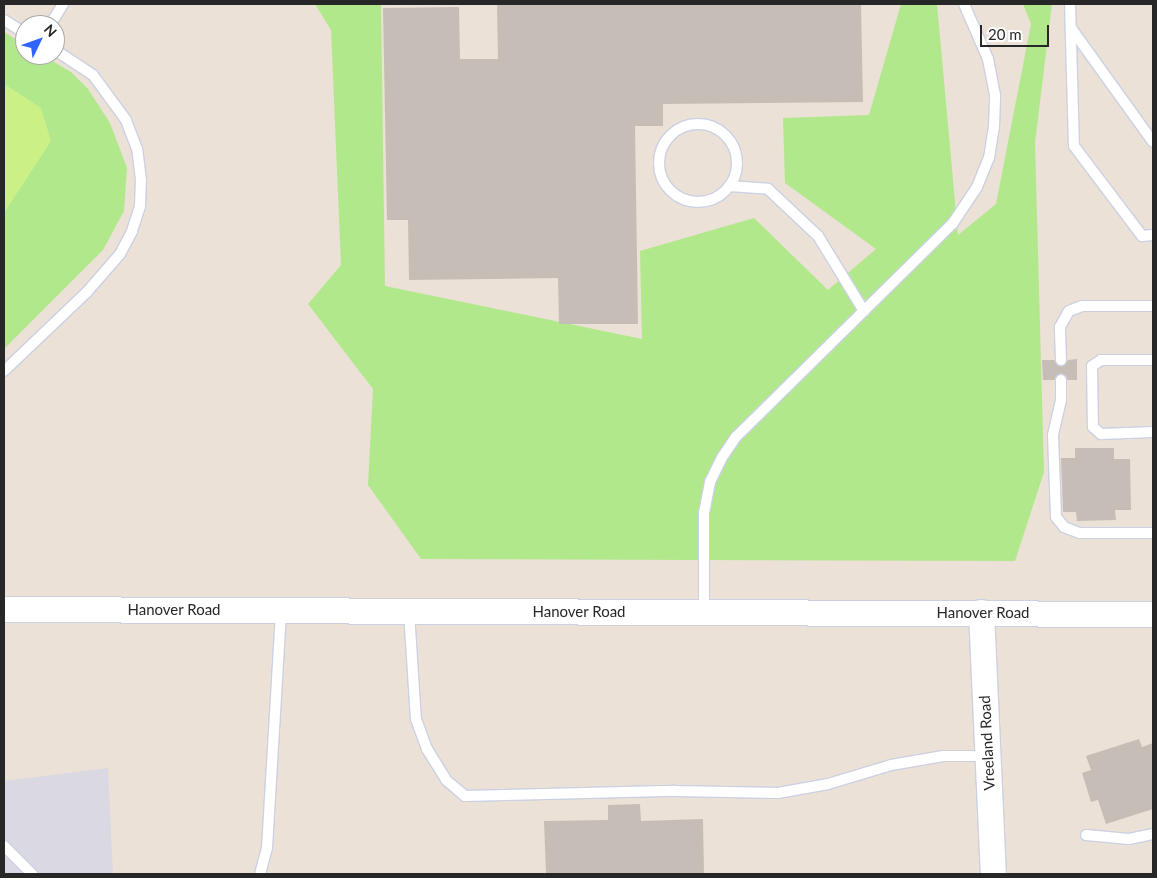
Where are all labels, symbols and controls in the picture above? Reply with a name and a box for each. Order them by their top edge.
north arrow [15,15,65,65]
scale bar [982,15,1051,47]
text: N [41,21,61,40]
text: 20 m [988,25,1022,43]
street label: Hanover Road [127,601,221,619]
street label: Hanover Road [532,603,626,621]
street label: Hanover Road [936,604,1030,622]
street label: Vreeland Road [976,695,998,791]

